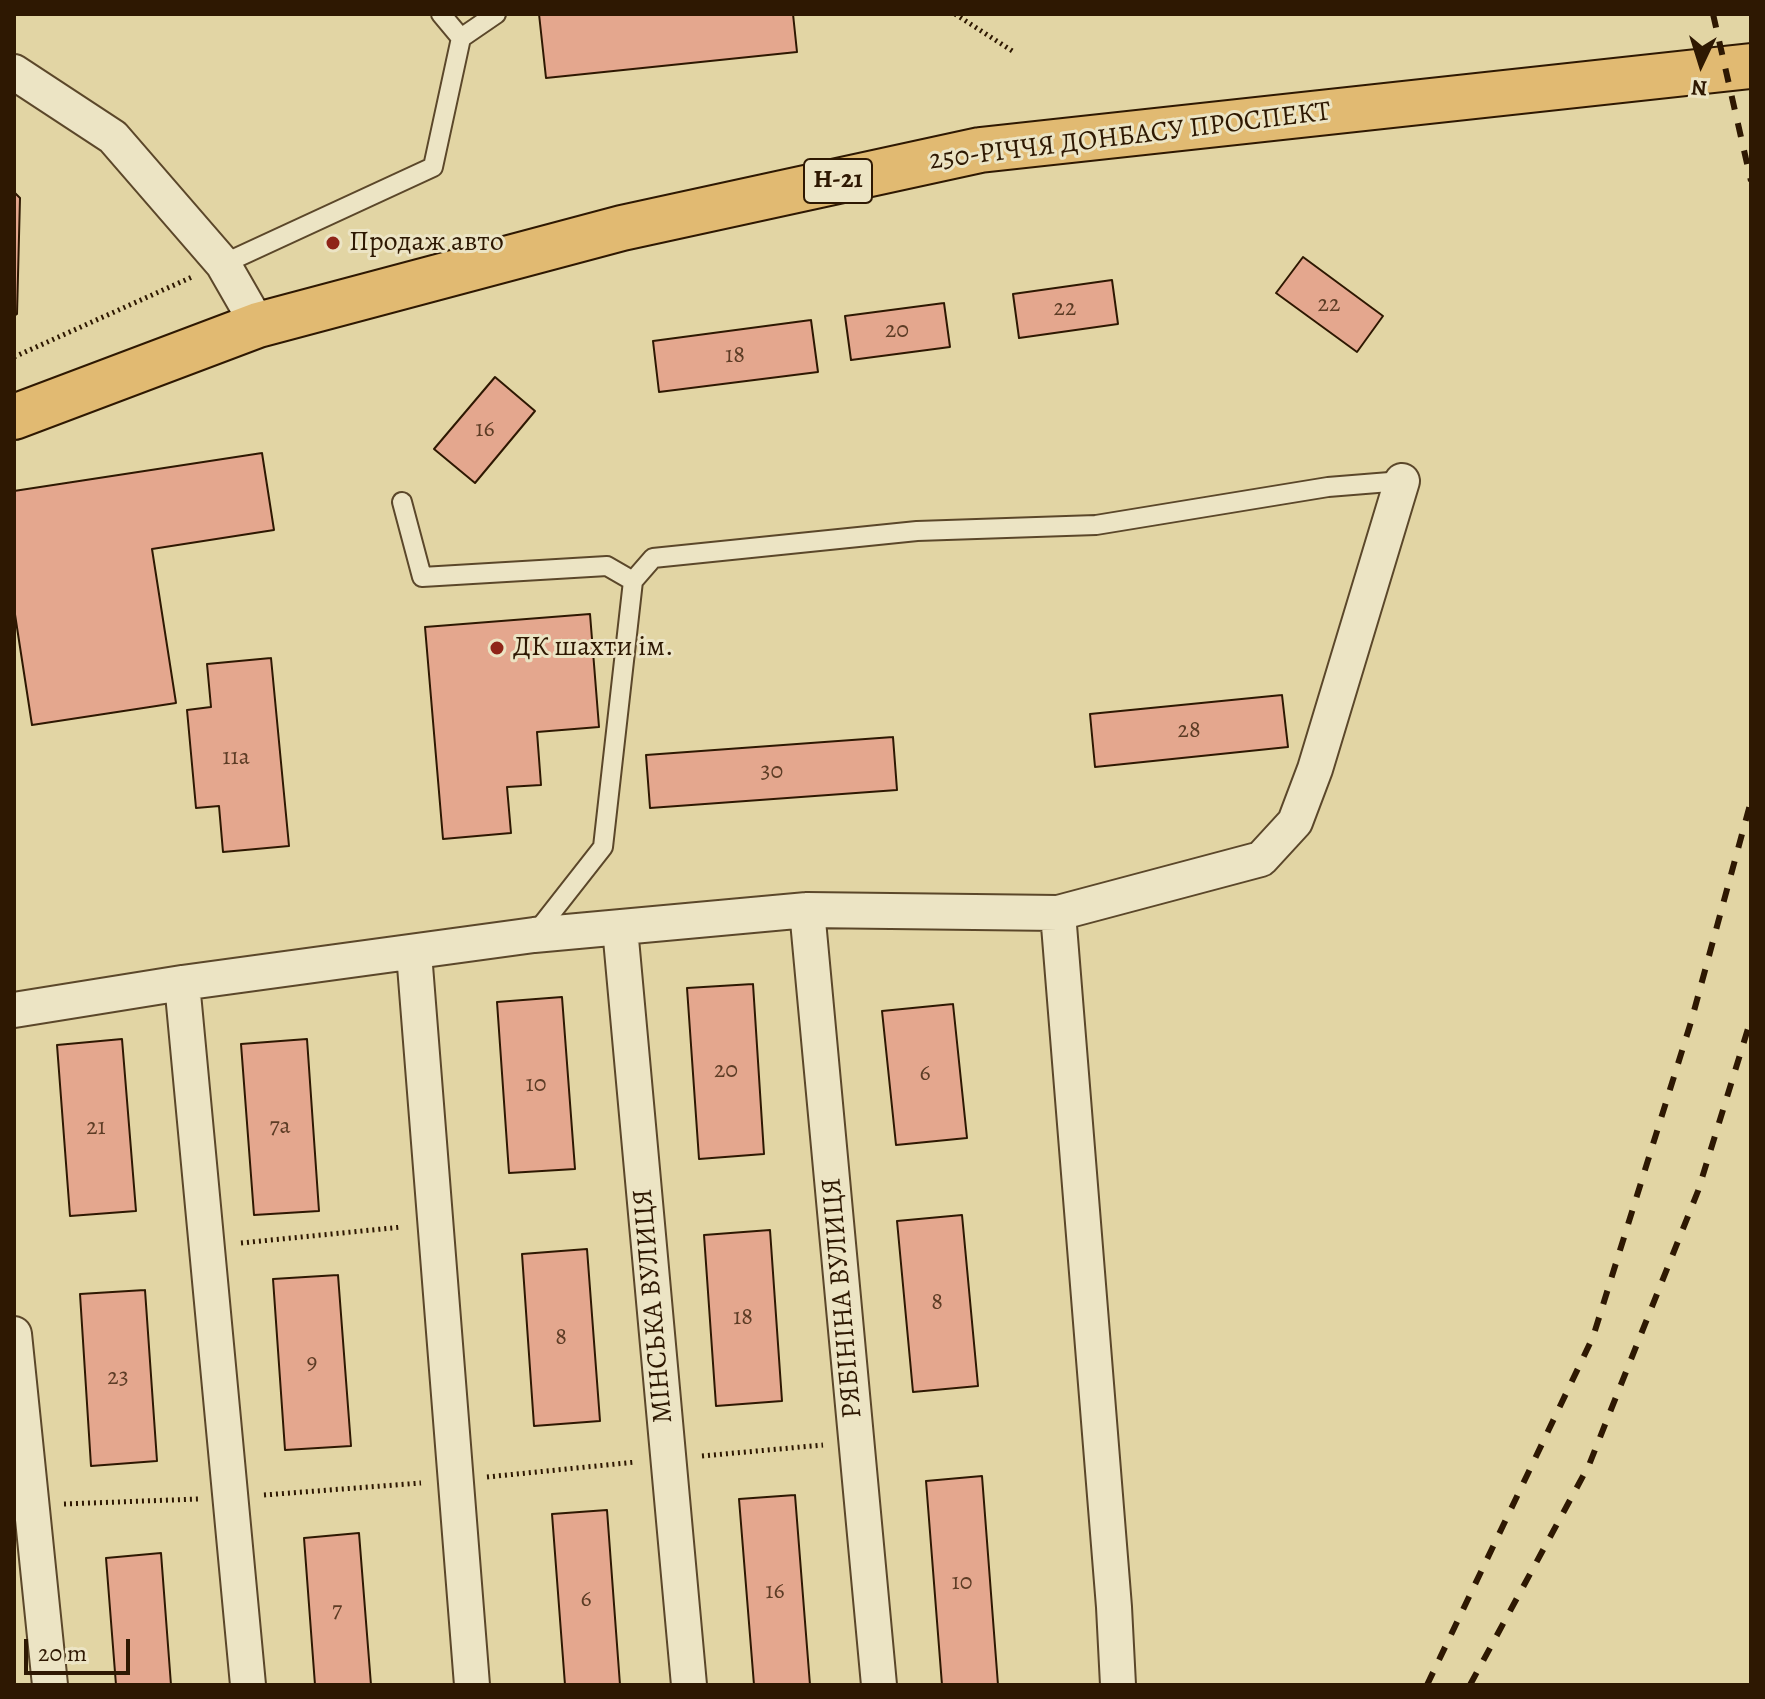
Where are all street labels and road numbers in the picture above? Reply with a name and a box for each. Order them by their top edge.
street label: 250-РІЧЧЯ ДОНБАСУ ПРОСПЕКТ [927,96,1333,178]
road number: Н-21 [804,159,872,203]
street label: РЯБІНІНА ВУЛИЦЯ [816,1176,870,1420]
street label: МІНСЬКА ВУЛИЦЯ [627,1187,681,1425]

